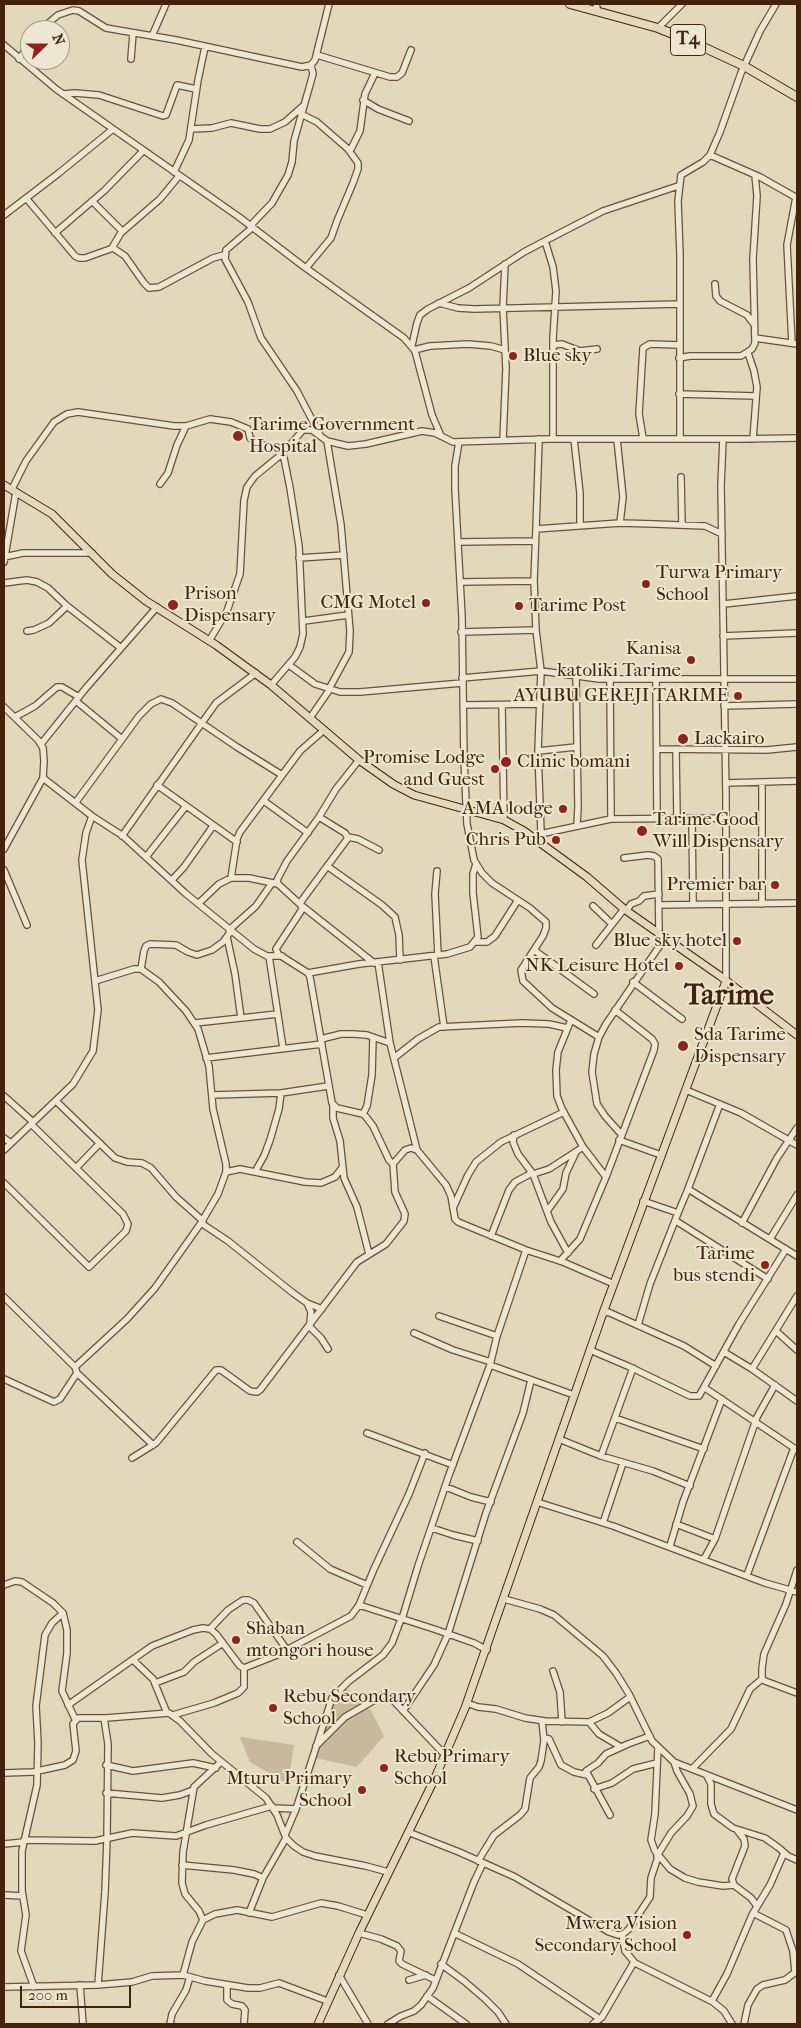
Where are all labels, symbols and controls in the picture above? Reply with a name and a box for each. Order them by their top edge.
north arrow [20,20,70,70]
road number: T4 [670,24,706,56]
text: N [49,31,68,48]
place label: Blue sky [523,345,592,367]
marker: Blue sky [507,350,519,362]
place label: Tarime Government Hospital [249,414,415,458]
marker: Tarime Government Hospital [231,429,245,443]
place label: Turwa Primary School [656,562,782,606]
marker: Turwa Primary School [640,578,652,590]
place label: Prison Dispensary [184,583,276,627]
place label: CMG Motel [320,592,416,614]
place label: Tarime Post [529,595,626,617]
marker: CMG Motel [420,597,432,609]
marker: Prison Dispensary [166,598,180,612]
marker: Tarime Post [513,600,525,612]
place label: Kanisa katoliki Tarime [557,638,681,682]
marker: Kanisa katoliki Tarime [685,654,697,666]
place label: AYUBU GEREJI TARIME [513,685,728,707]
marker: AYUBU GEREJI TARIME [732,690,744,702]
place label: Lackairo [694,728,764,750]
marker: Lackairo [676,732,690,746]
place label: Promise Lodge and Guest [363,747,485,791]
place label: Clinic bomani [517,751,630,773]
marker: Clinic bomani [499,755,513,769]
marker: Promise Lodge and Guest [489,763,501,775]
place label: AMA lodge [462,798,553,820]
marker: AMA lodge [557,803,569,815]
place label: Tarime Good Will Dispensary [653,809,784,853]
marker: Tarime Good Will Dispensary [635,824,649,838]
place label: Chris Pub [466,829,546,851]
marker: Chris Pub [550,834,562,846]
place label: Premier bar [667,874,765,896]
marker: Premier bar [769,879,781,891]
place label: Blue sky hotel [613,930,727,952]
marker: Blue sky hotel [731,935,743,947]
place label: NK Leisure Hotel [525,955,669,977]
marker: NK Leisure Hotel [673,960,685,972]
district label: Tarime [684,980,774,1014]
place label: Sda Tarime Dispensary [694,1024,786,1068]
marker: Sda Tarime Dispensary [676,1039,690,1053]
place label: Tarime bus stendi [673,1243,755,1287]
marker: Tarime bus stendi [759,1259,771,1271]
place label: Shaban mtongori house [246,1618,374,1662]
marker: Shaban mtongori house [230,1634,242,1646]
place label: Rebu Secondary School [283,1686,416,1730]
marker: Rebu Secondary School [267,1702,279,1714]
place label: Rebu Primary School [394,1746,509,1790]
marker: Rebu Primary School [378,1762,390,1774]
place label: Mturu Primary School [226,1768,352,1812]
marker: Mturu Primary School [356,1784,368,1796]
place label: Mwera Vision Secondary School [534,1913,677,1957]
marker: Mwera Vision Secondary School [681,1929,693,1941]
scale bar [22,1976,134,2008]
text: 200 m [28,1986,68,2004]

